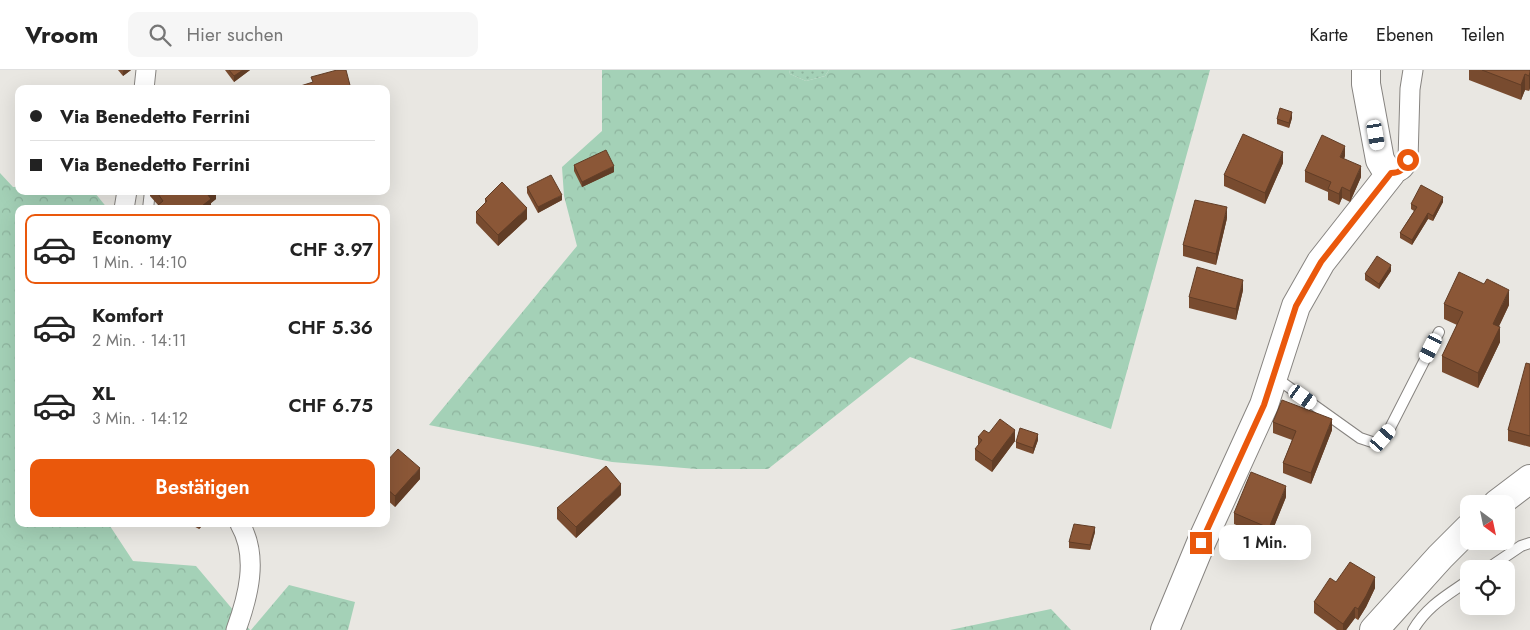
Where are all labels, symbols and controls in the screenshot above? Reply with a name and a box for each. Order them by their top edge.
search box [128,12,478,57]
text: Vroom [25,17,98,52]
icon: search [146,21,174,49]
text: Hier suchen [186,21,283,48]
text: Karte [1309,22,1348,48]
text: Ebenen [1376,22,1434,48]
text: Teilen [1462,22,1505,48]
text: Via Benedetto Ferrini [60,103,250,130]
car [1366,119,1385,151]
route start [1397,149,1419,171]
text: Via Benedetto Ferrini [60,151,250,178]
text: Economy [92,224,172,251]
icon: car [32,227,77,272]
text: CHF 3.97 [290,236,373,263]
text: 1 Min. · 14:10 [92,251,187,274]
text: Komfort [92,302,163,329]
icon: car [32,305,77,350]
text: CHF 5.36 [288,314,373,341]
text: 2 Min. · 14:11 [92,329,186,352]
car [1417,331,1444,365]
text: XL [92,380,115,407]
car [1286,382,1319,412]
icon: car [32,383,77,428]
text: CHF 6.75 [288,392,373,419]
text: 3 Min. · 14:12 [92,407,188,430]
car [1367,422,1398,454]
button: Bestätigen [30,459,375,517]
north arrow [1460,495,1515,550]
map controls [1460,495,1515,615]
callout: 1 Min. [1218,526,1311,560]
text: 1 Min. [1243,531,1287,554]
route end [1190,532,1212,554]
button: locate [1460,560,1515,615]

